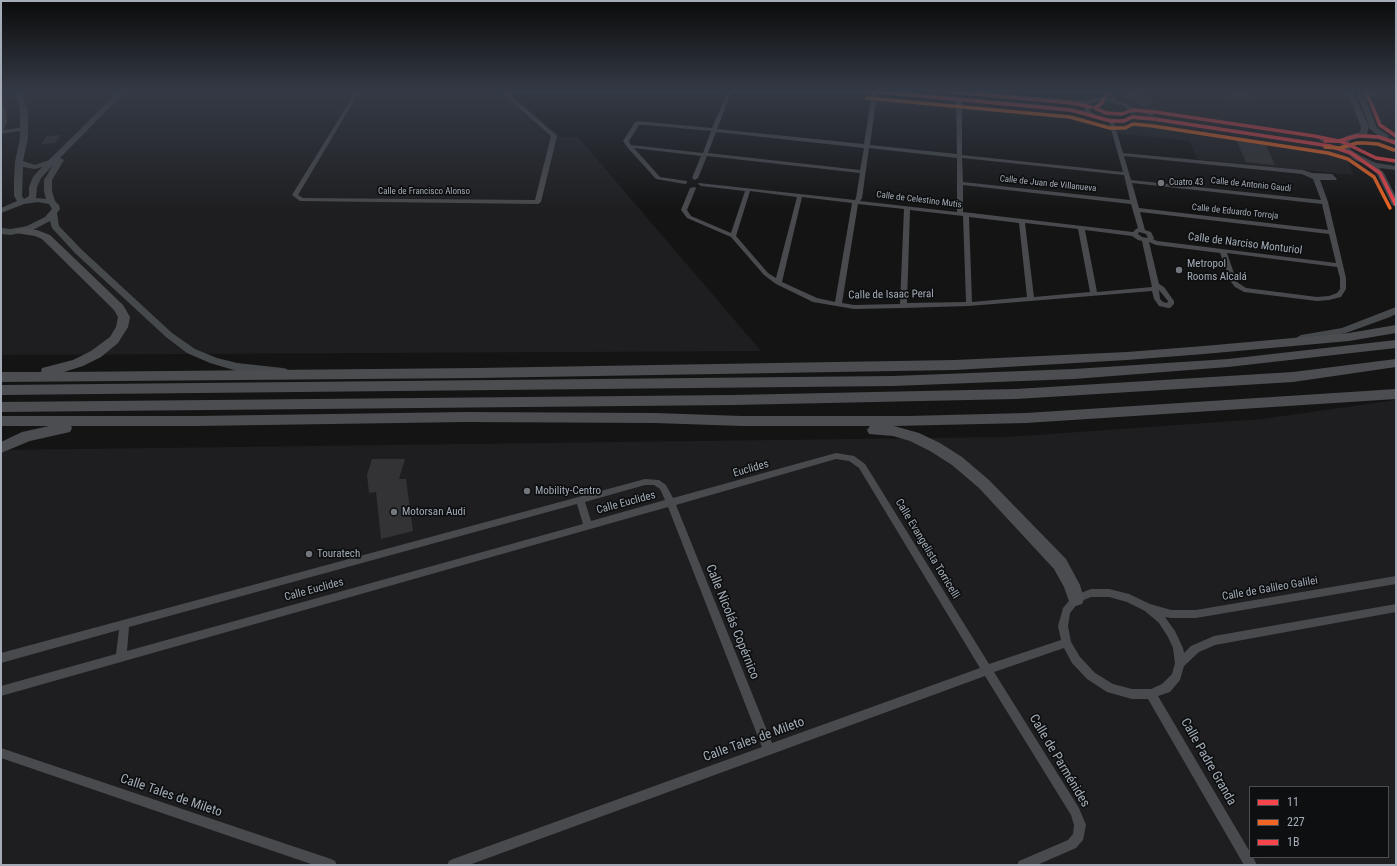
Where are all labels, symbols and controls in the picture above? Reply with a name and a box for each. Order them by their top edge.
street label: Calle de Juan de Villanueva [999,174,1097,194]
street label: Calle de Antonio Gaudí [1210,175,1292,195]
marker: Cuatro 43 [1156,178,1166,188]
place label: Cuatro 43 [1169,178,1204,188]
street label: Calle de Francisco Alonso [378,187,470,197]
street label: Calle de Celestino Mutis [876,189,962,211]
street label: Calle de Eduardo Torroja [1191,202,1279,222]
street label: Calle de Narciso Monturiol [1187,230,1303,258]
place label: Metropol Rooms Alcalá [1187,257,1247,283]
marker: Metropol Rooms Alcalá [1174,265,1184,275]
street label: Calle de Isaac Peral [848,288,934,302]
street label: Euclides [732,458,770,480]
place label: Mobility-Centro [535,484,601,498]
marker: Mobility-Centro [522,486,532,496]
street label: Calle Euclides [595,489,657,517]
street label: Calle Evangelista Torricelli [892,497,962,601]
place label: Motorsan Audi [402,505,466,519]
marker: Motorsan Audi [389,507,399,517]
place label: Touratech [317,547,360,561]
marker: Touratech [304,549,314,559]
street label: Calle Nicolás Copérnico [702,562,762,682]
street label: Calle de Galileo Galilei [1221,574,1319,604]
street label: Calle Euclides [283,576,345,604]
street label: Calle de Parménides [1025,712,1093,810]
street label: Calle Tales de Mileto [701,714,807,766]
street label: Calle Padre Granda [1177,716,1239,808]
street label: Calle Tales de Mileto [118,771,224,821]
legend [1249,786,1389,858]
text: 11 [1287,795,1299,809]
text: 227 [1287,815,1305,829]
text: 1B [1287,835,1299,849]

